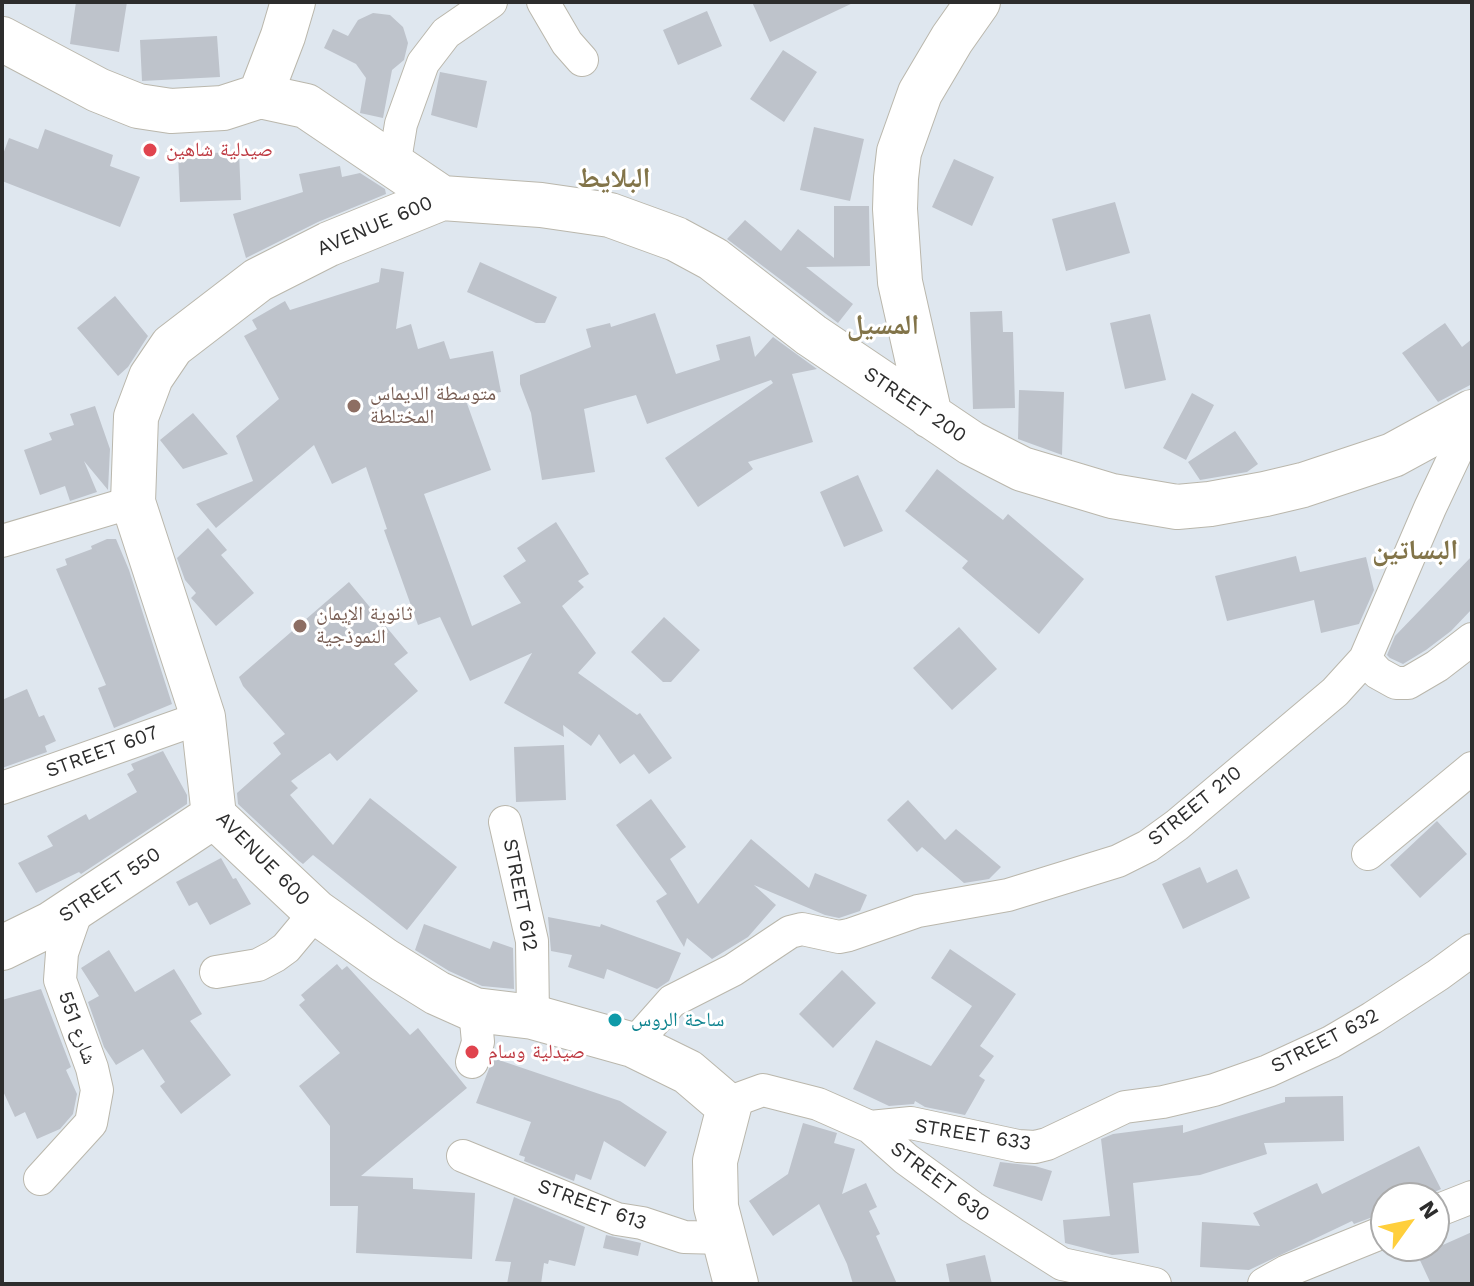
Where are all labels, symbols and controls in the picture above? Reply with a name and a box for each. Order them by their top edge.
place label: صيدلية شاهين [166,138,273,162]
marker: صيدلية شاهين [141,141,159,159]
district label: البلايط [577,162,651,196]
street label: AVENUE 600 [314,191,436,261]
district label: المسيل [847,309,919,343]
street label: STREET 200 [859,362,971,448]
place label: متوسطة الديماس المختلطة [370,382,496,429]
marker: متوسطة الديماس المختلطة [345,397,363,415]
district label: البساتين [1372,534,1458,568]
place label: ثانوية الإيمان النموذجية [316,602,413,649]
marker: ثانوية الإيمان النموذجية [291,617,309,635]
street label: STREET 607 [43,721,161,783]
street label: STREET 210 [1143,761,1247,851]
street label: AVENUE 600 [211,807,315,911]
street label: STREET 612 [497,837,543,953]
street label: STREET 550 [54,842,166,928]
street label: شارع 551 [53,988,101,1068]
street label: STREET 632 [1267,1004,1383,1078]
place label: ساحة الروس [631,1008,724,1032]
marker: ساحة الروس [606,1011,624,1029]
place label: صيدلية وسام [488,1040,585,1064]
marker: صيدلية وسام [463,1043,481,1061]
street label: STREET 633 [913,1114,1033,1156]
street label: STREET 630 [886,1137,994,1227]
street label: STREET 613 [535,1174,649,1236]
north arrow [1370,1182,1450,1262]
text: N [1414,1196,1444,1223]

